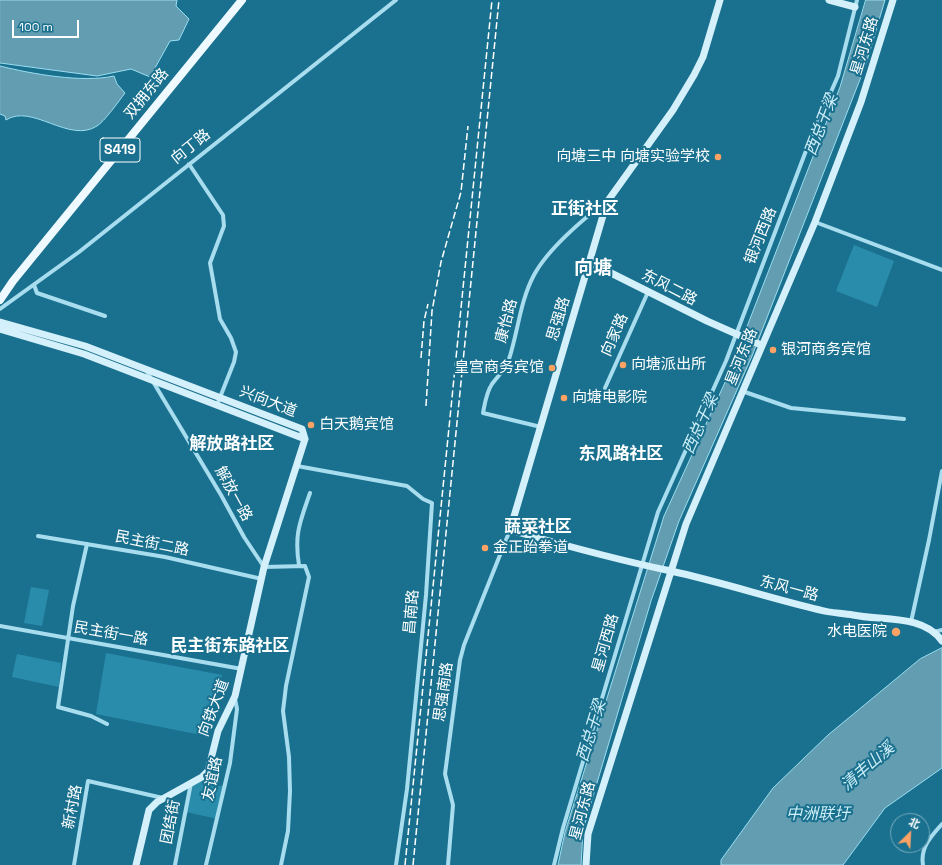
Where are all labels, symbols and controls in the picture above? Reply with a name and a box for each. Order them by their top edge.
scale bar [14,12,81,38]
street label: 星河东路 [848,15,882,77]
text: 100 m [19,19,53,35]
street label: 双拥东路 [121,65,173,123]
water label: 西总干梁 [802,92,842,158]
street label: 向丁路 [168,126,214,168]
road number: S419 [100,138,140,162]
place label: 向塘三中 向塘实验学校 [556,148,710,166]
marker: 向塘三中 向塘实验学校 [713,152,723,162]
district label: 正街社区 [551,199,619,219]
street label: 银河西路 [741,205,781,267]
district label: 向塘 [574,258,612,280]
street label: 东风二路 [638,266,700,310]
street label: 思强路 [544,295,574,343]
street label: 康怡路 [492,297,522,345]
street label: 向家路 [598,311,632,359]
street label: 星河东路 [722,326,762,388]
place label: 银河商务宾馆 [781,341,871,359]
marker: 银河商务宾馆 [768,345,778,355]
place label: 向塘派出所 [631,356,706,374]
place label: 皇宫商务宾馆 [454,359,544,377]
marker: 向塘派出所 [618,360,628,370]
marker: 皇宫商务宾馆 [547,363,557,373]
street label: 兴向大道 [237,383,299,421]
place label: 向塘电影院 [572,389,647,407]
water label: 西总干梁 [679,391,723,457]
marker: 向塘电影院 [559,393,569,403]
place label: 白天鹅宾馆 [319,416,394,434]
marker: 白天鹅宾馆 [306,420,316,430]
district label: 解放路社区 [190,434,274,454]
district label: 东风路社区 [579,444,663,464]
street label: 解放一路 [211,463,255,525]
district label: 蔬菜社区 [504,517,572,537]
street label: 民主街二路 [113,528,191,560]
place label: 金正跆拳道 [493,539,568,557]
marker: 金正跆拳道 [480,543,490,553]
street label: 东风一路 [758,573,820,605]
street label: 昌南路 [401,589,423,635]
street label: 星河西路 [589,612,623,674]
street label: 民主街一路 [73,619,149,649]
place label: 水电医院 [827,623,887,641]
marker: 水电医院 [890,626,902,638]
district label: 民主街东路社区 [171,636,289,656]
street label: 思强南路 [431,661,457,723]
street label: 向铁大道 [195,677,233,739]
water label: 西总干梁 [573,698,611,764]
water label: 清丰山溪 [838,739,898,795]
street label: 友谊路 [200,755,226,803]
street label: 星河东路 [567,780,599,842]
street label: 新村路 [60,783,86,831]
street label: 团结街 [158,798,184,846]
water label: 中洲联圩 [786,805,850,825]
north arrow [890,813,930,853]
text: 北 [907,814,922,832]

